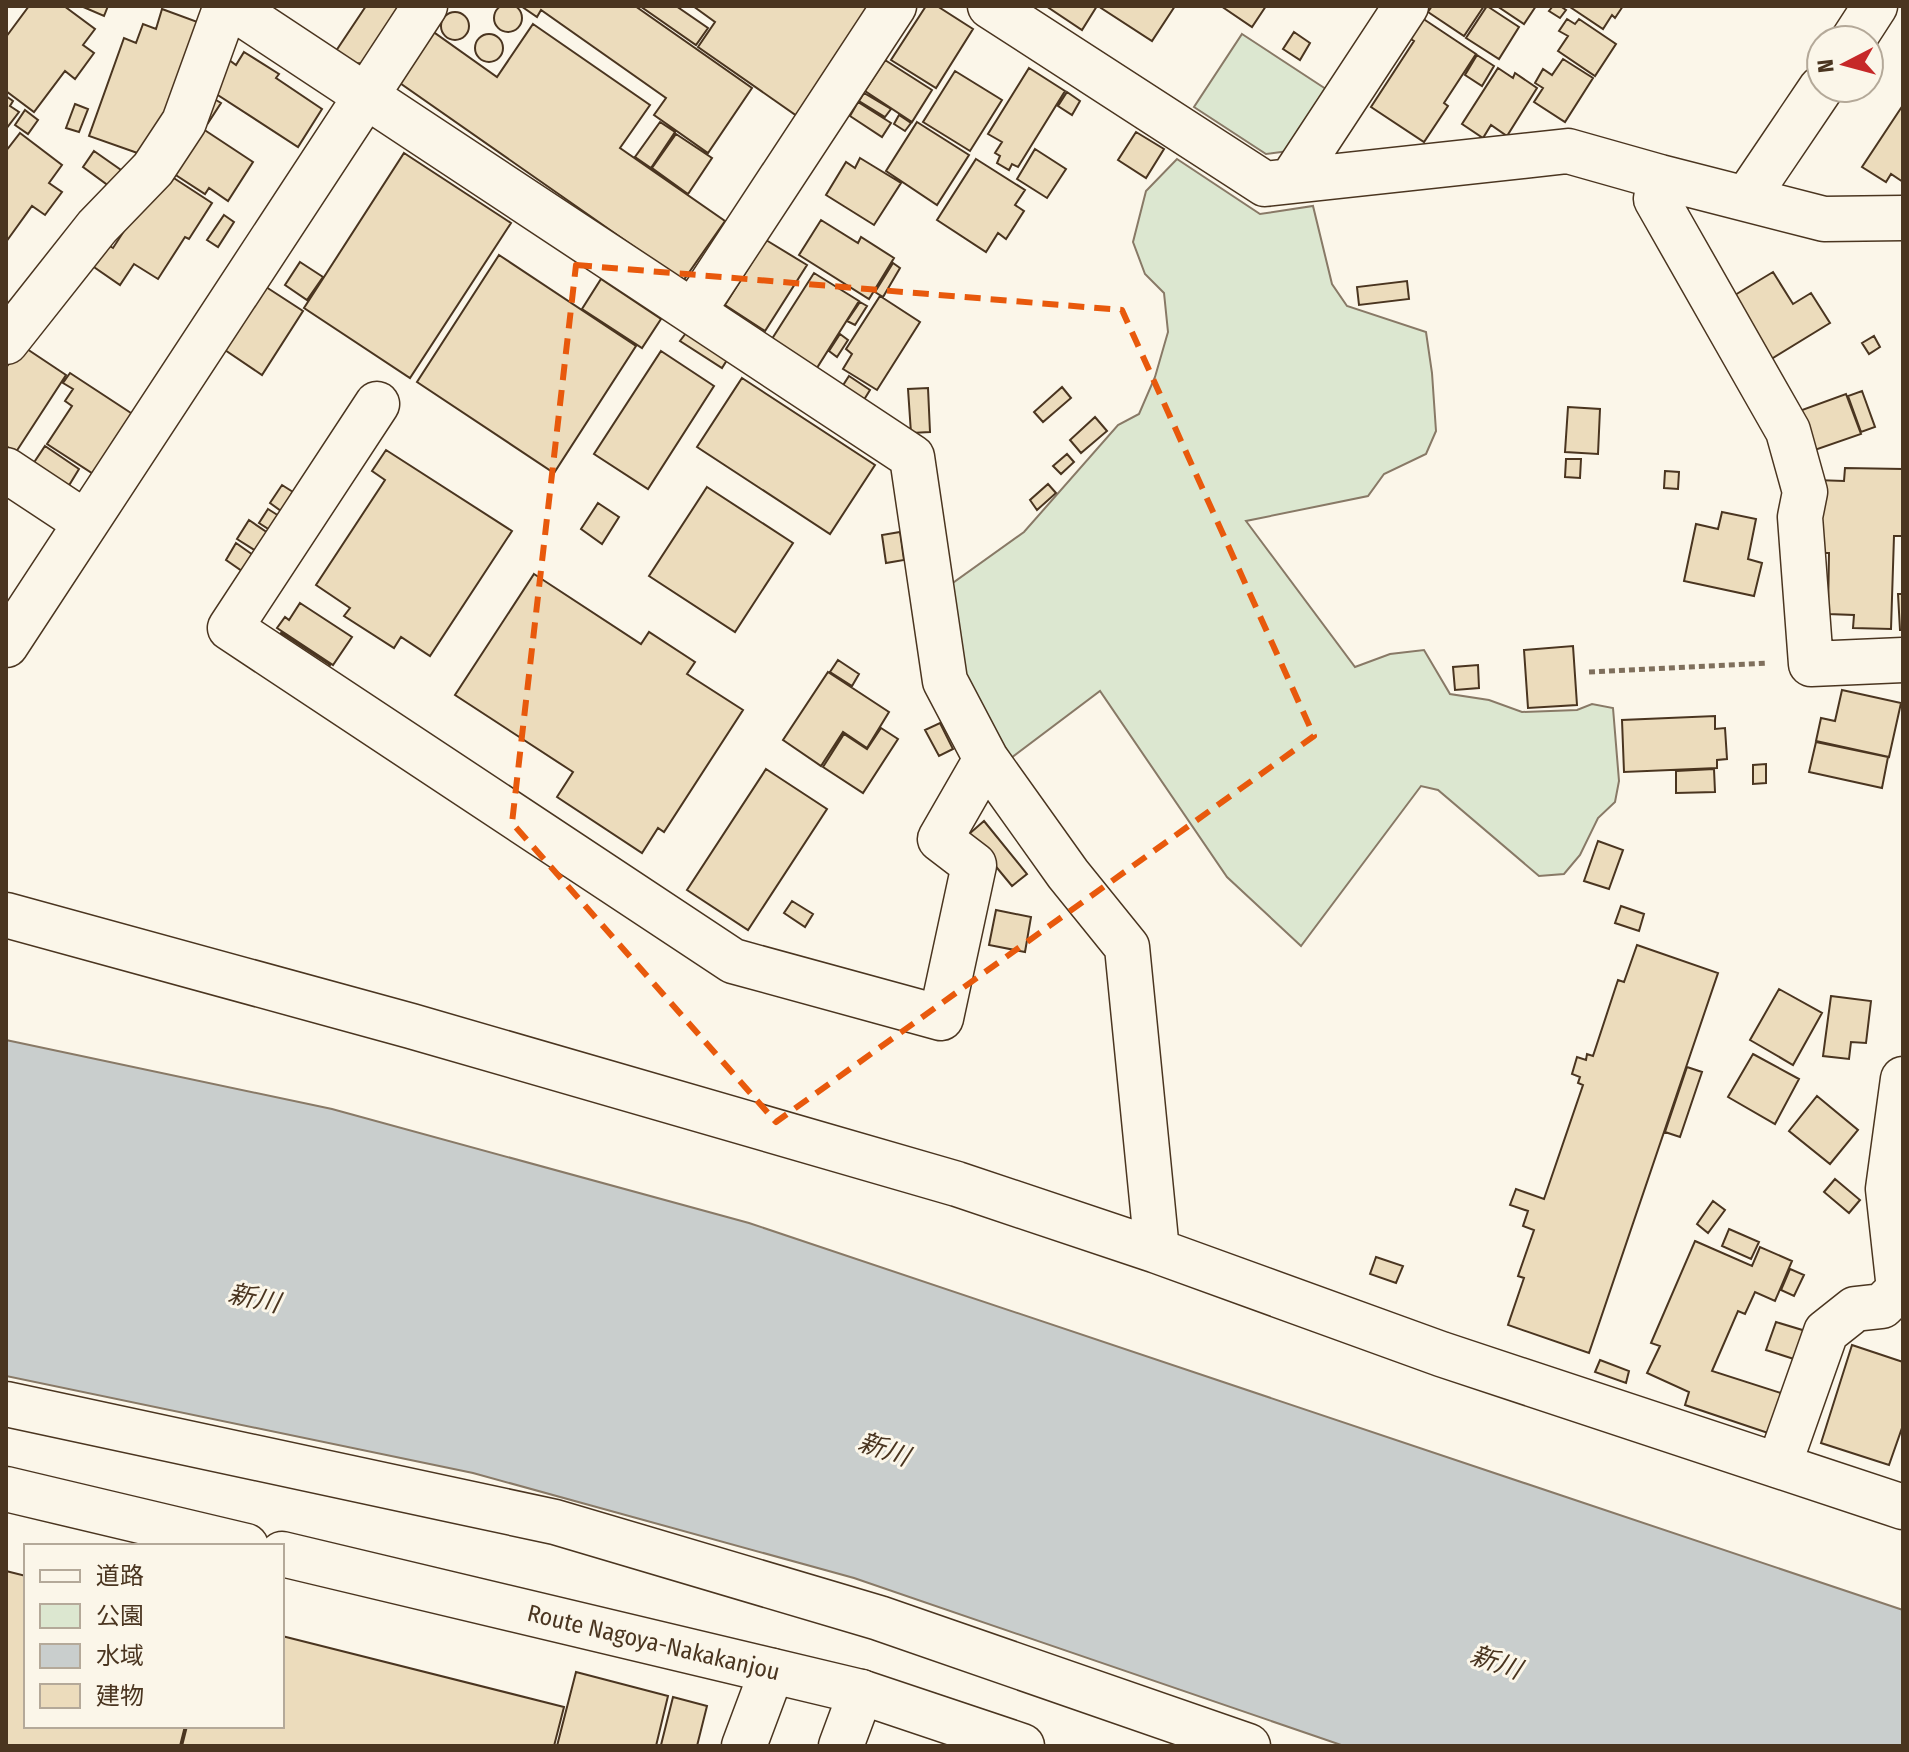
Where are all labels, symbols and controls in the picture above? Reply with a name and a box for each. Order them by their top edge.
north arrow [1805,24,1885,104]
text: N [1811,58,1840,74]
water label: 新川 [225,1278,285,1320]
water label: 新川 [854,1426,916,1474]
legend [24,1544,284,1728]
text: 道路 [96,1562,144,1590]
street label: Route Nagoya-Nakakanjou [525,1599,783,1686]
text: 公園 [96,1602,144,1630]
water label: 新川 [1466,1639,1528,1687]
text: 水域 [96,1642,144,1670]
text: 建物 [96,1682,144,1710]

